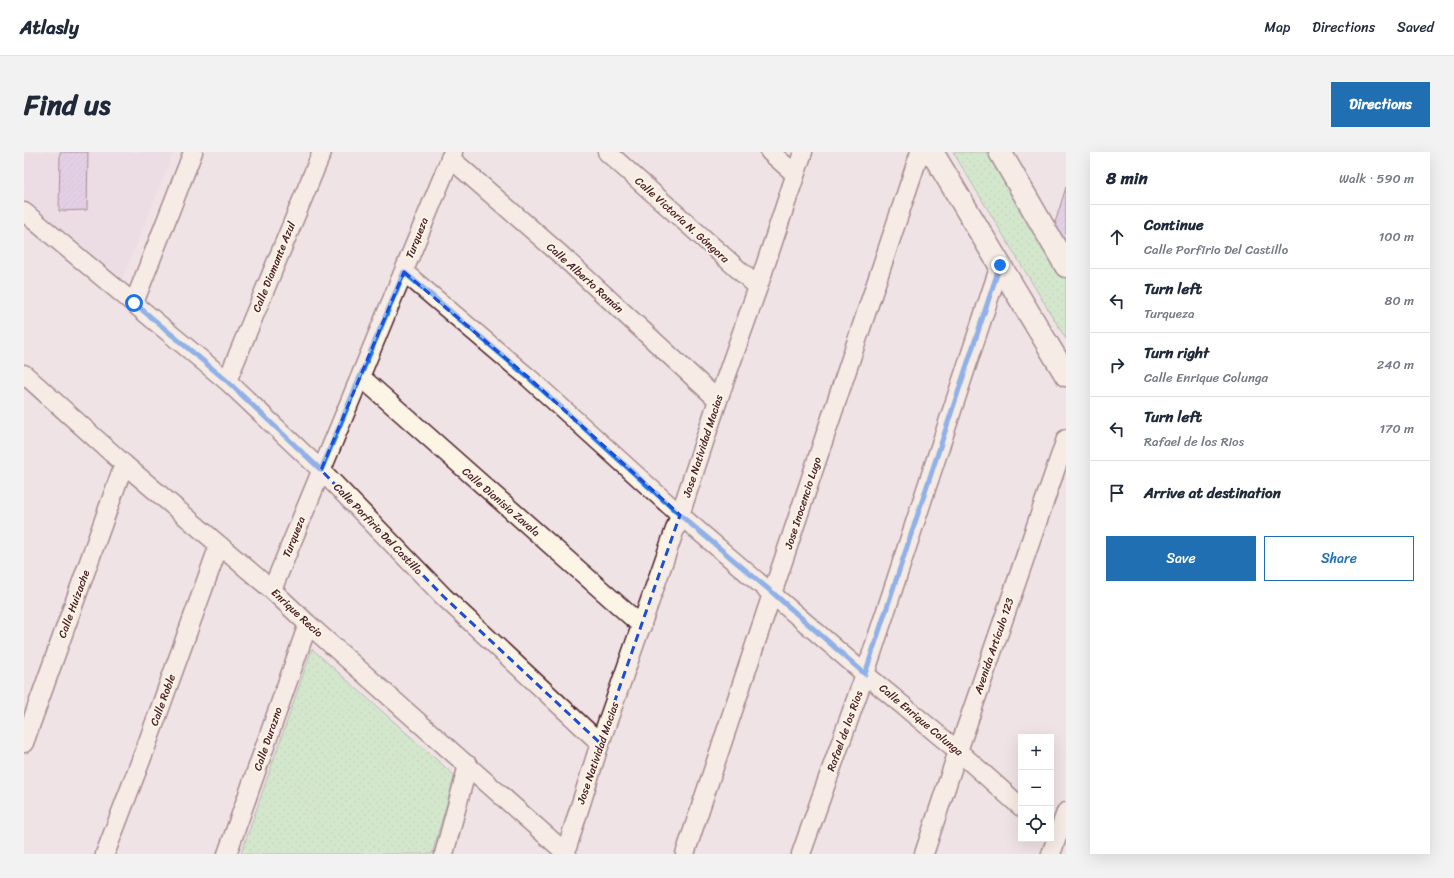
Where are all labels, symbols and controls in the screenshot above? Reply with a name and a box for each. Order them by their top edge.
text: Atlasly [20,11,79,44]
text: Map [1264,15,1290,40]
text: Directions [1312,15,1375,40]
text: Saved [1397,15,1434,40]
text: Find us [24,80,111,129]
button: Directions [1331,82,1430,127]
text: 8 min [1106,163,1148,193]
text: Walk · 590 m [1339,167,1414,190]
street label: Calle Victoria N. Góngora [630,172,734,268]
text: Continue [1144,212,1204,238]
street label: Turqueza [400,214,434,261]
street label: Calle Diamante Azul [247,218,301,315]
text: 100 m [1379,225,1414,248]
icon: ahead [1106,226,1128,248]
street label: Calle Alberto Román [542,238,628,318]
text: Calle Porfirio Del Castillo [1144,238,1288,261]
route end [991,256,1009,274]
text: Turn left [1144,276,1202,302]
text: 80 m [1385,289,1414,312]
icon: left [1106,290,1128,312]
route start [125,294,143,312]
text: Turqueza [1144,302,1195,325]
text: Turn right [1144,340,1209,366]
text: 240 m [1377,353,1414,376]
icon: right [1106,354,1128,376]
text: Calle Enrique Colunga [1144,366,1268,389]
street label: Jose Natividad Macias [677,391,729,501]
text: Turn left [1144,404,1202,430]
text: 170 m [1379,417,1414,440]
icon: left [1106,418,1128,440]
text: Rafael de los Rios [1144,430,1244,453]
street label: Jose Inocencio Lugo [779,454,827,553]
street label: Calle Dionisio Zavala [458,462,545,542]
street label: Calle Porfirio Del Castillo [329,479,428,580]
text: Arrive at destination [1144,480,1281,506]
icon: arrive [1106,482,1128,504]
street label: Turqueza [277,513,311,560]
button: Save [1106,536,1256,581]
button: Share [1264,536,1414,581]
street label: Calle Huizache [53,567,95,641]
street label: Enrique Recio [267,584,328,643]
street label: Avenida Artículo 123 [968,595,1019,698]
street label: Calle Roble [145,671,181,729]
street label: Calle Enrique Colunga [875,679,968,761]
street label: Rafael de los Rios [822,688,869,774]
street label: Jose Natividad Macias [571,698,625,808]
street label: Calle Durazno [248,704,288,773]
map controls [1018,734,1054,842]
button: + [1018,734,1054,770]
button: − [1018,770,1054,806]
button: locate [1018,806,1054,842]

